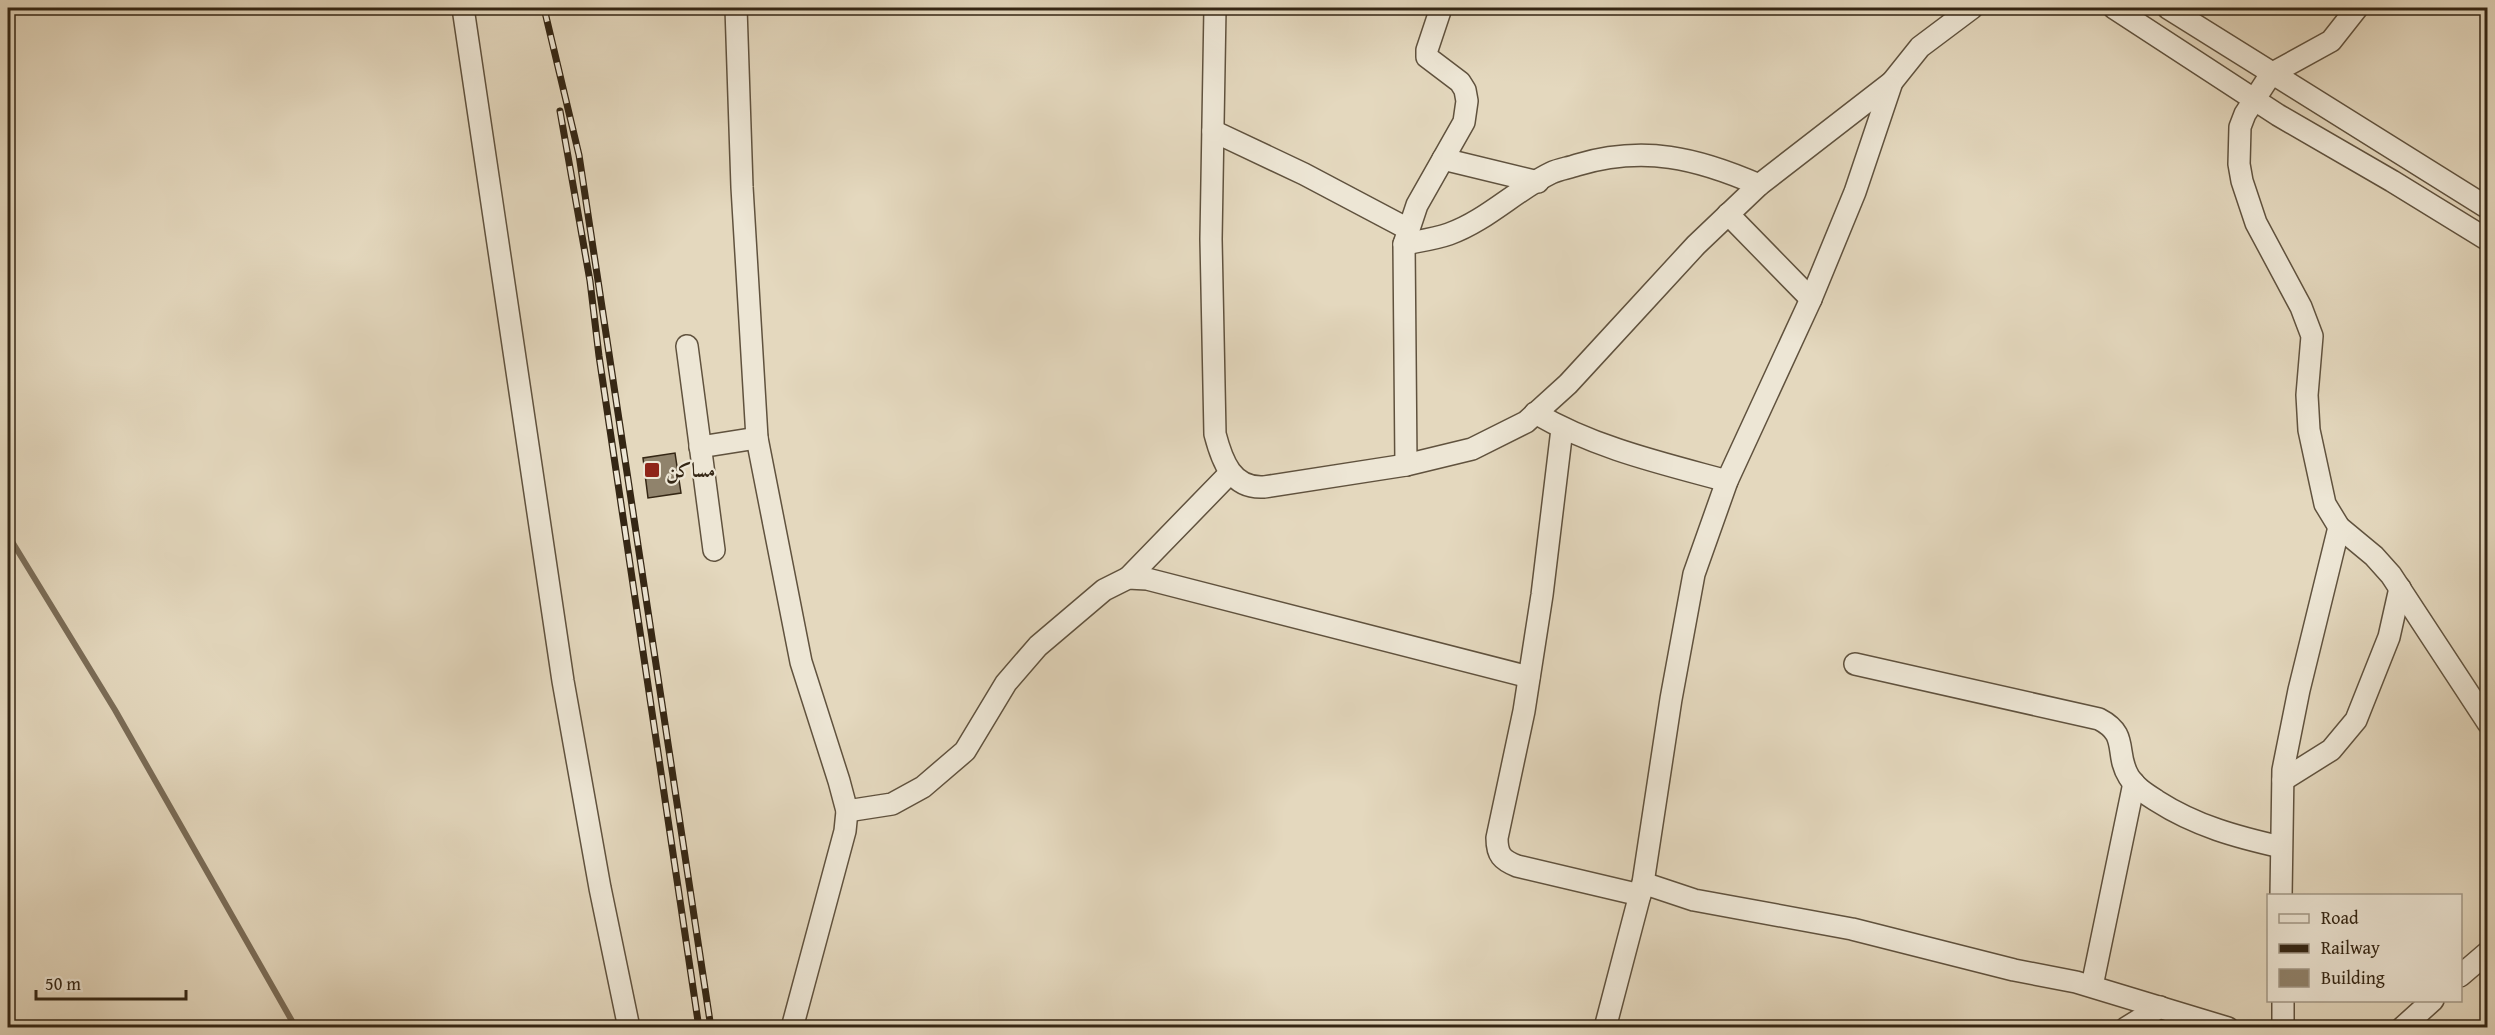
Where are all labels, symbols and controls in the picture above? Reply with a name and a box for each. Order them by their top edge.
place label: مساكن [666,455,715,484]
marker: مساكن [643,461,661,479]
legend [2267,894,2462,1002]
text: Road [2321,904,2359,931]
text: Railway [2321,934,2380,961]
scale bar [36,963,186,1001]
text: Building [2321,964,2385,991]
text: 50 m [45,970,81,997]

